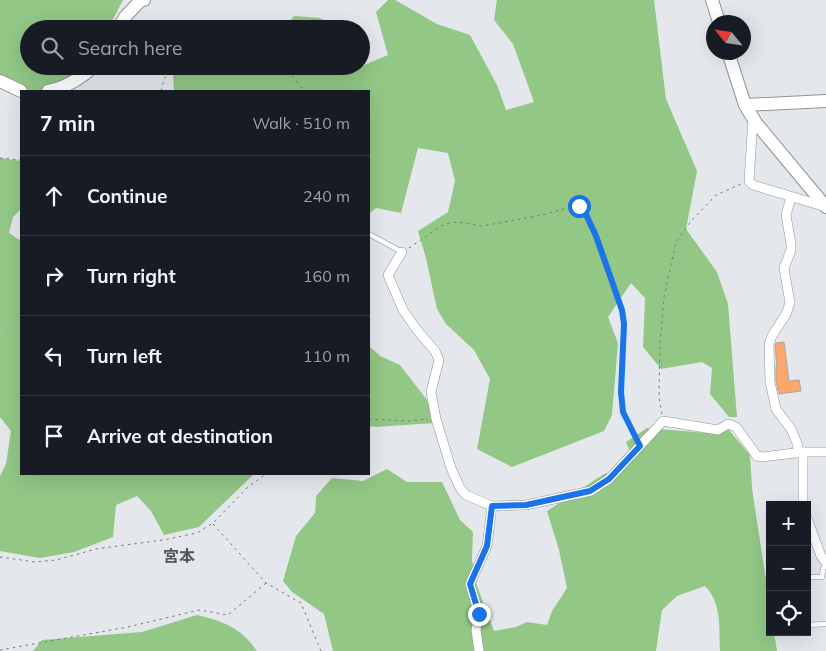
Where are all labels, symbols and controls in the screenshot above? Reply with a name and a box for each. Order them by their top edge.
north arrow [706,15,751,60]
search box [20,20,370,75]
icon: search [38,34,66,62]
text: Search here [78,36,182,60]
text: 7 min [40,110,95,136]
text: Walk · 510 m [252,113,350,133]
icon: ahead [40,182,68,210]
text: Continue [87,184,167,208]
text: 240 m [303,186,350,206]
route start [568,195,591,218]
icon: right [40,262,68,290]
text: Turn right [87,264,176,288]
text: 160 m [303,266,350,286]
icon: left [40,342,68,370]
text: Turn left [87,344,162,368]
text: 110 m [303,346,350,366]
icon: arrive [40,422,68,450]
text: Arrive at destination [87,424,273,448]
map controls [766,501,811,636]
button: + [766,501,811,546]
district label: 宮本 [163,546,195,566]
button: − [766,546,811,591]
button: locate [766,591,811,636]
route end [468,603,491,626]

